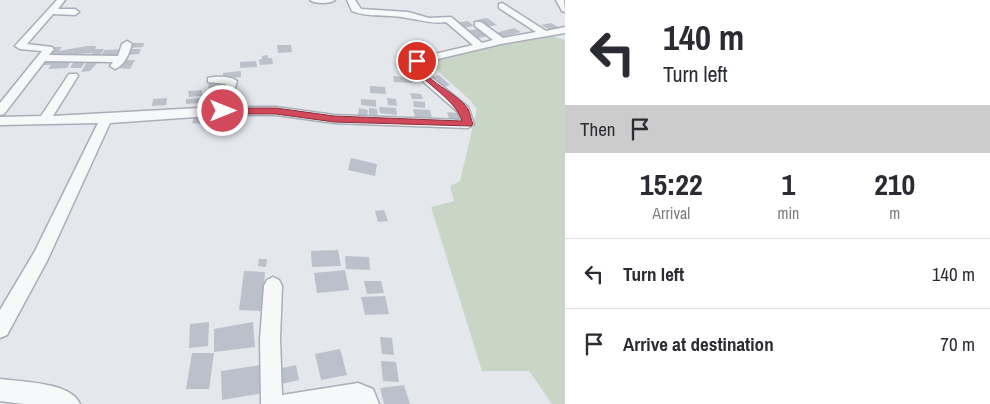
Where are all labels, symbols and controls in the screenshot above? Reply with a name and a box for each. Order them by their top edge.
text: 140 m [663,14,744,61]
icon: left [580,20,645,85]
pin [396,40,438,82]
icon: arrive [403,47,431,75]
text: Turn left [663,59,728,89]
position arrow [196,84,248,136]
icon: arrive [626,115,654,143]
text: Then [580,116,616,142]
text: 15:22 [640,164,703,204]
text: 1 [782,164,795,204]
text: 210 [874,164,915,204]
text: Arrival [652,202,690,224]
text: min [777,202,799,224]
text: m [889,202,900,224]
icon: left [580,260,608,288]
text: Turn left [623,261,684,287]
text: 140 m [932,261,975,287]
icon: arrive [580,330,608,358]
text: Arrive at destination [623,331,774,357]
text: 70 m [940,331,975,357]

